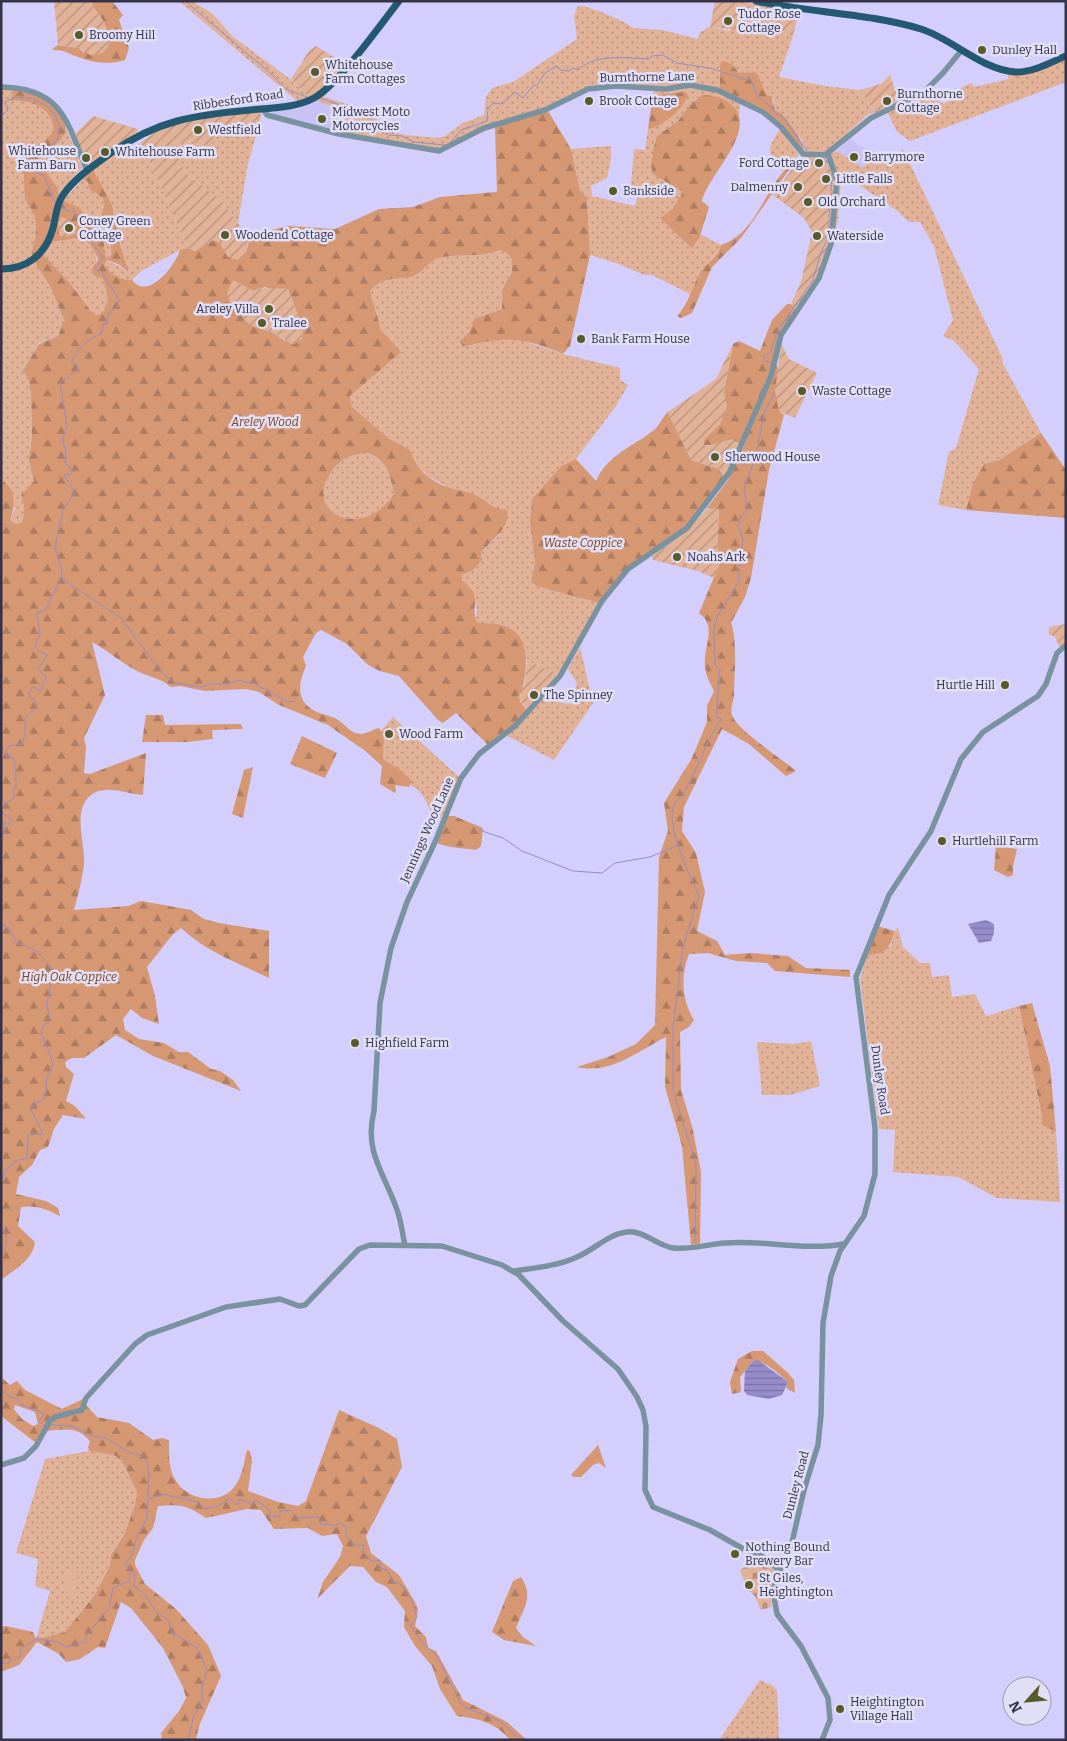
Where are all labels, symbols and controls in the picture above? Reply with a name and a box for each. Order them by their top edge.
place label: Tudor Rose Cottage [738,7,801,35]
marker: Tudor Rose Cottage [722,15,734,27]
place label: Broomy Hill [89,28,156,42]
marker: Broomy Hill [73,29,85,41]
place label: Dunley Hall [992,43,1057,57]
marker: Dunley Hall [976,44,988,56]
place label: Whitehouse Farm Cottages [325,58,406,86]
marker: Whitehouse Farm Cottages [309,66,321,78]
street label: Burnthorne Lane [599,69,695,85]
street label: Ribbesford Road [192,87,284,113]
place label: Burnthorne Cottage [897,87,963,115]
place label: Brook Cottage [599,94,677,108]
marker: Brook Cottage [583,95,595,107]
marker: Burnthorne Cottage [881,95,893,107]
place label: Midwest Moto Motorcycles [332,105,410,133]
marker: Midwest Moto Motorcycles [316,113,328,125]
place label: Westfield [208,123,261,137]
marker: Westfield [192,124,204,136]
place label: Whitehouse Farm Barn [8,144,76,172]
place label: Whitehouse Farm [115,145,216,159]
marker: Whitehouse Farm [99,146,111,158]
place label: Barrymore [864,150,925,164]
marker: Barrymore [848,151,860,163]
marker: Whitehouse Farm Barn [80,152,92,164]
place label: Ford Cottage [739,156,809,170]
marker: Ford Cottage [813,157,825,169]
place label: Little Falls [836,172,893,186]
marker: Little Falls [820,173,832,185]
place label: Dalmenny [730,180,789,194]
marker: Dalmenny [792,181,804,193]
place label: Bankside [623,184,674,198]
marker: Bankside [607,185,619,197]
place label: Old Orchard [818,195,886,209]
marker: Old Orchard [802,196,814,208]
place label: Coney Green Cottage [79,214,151,242]
marker: Coney Green Cottage [63,222,75,234]
place label: Woodend Cottage [235,228,334,242]
marker: Woodend Cottage [219,229,231,241]
place label: Waterside [827,229,884,243]
marker: Waterside [811,230,823,242]
place label: Areley Villa [196,302,259,316]
marker: Areley Villa [263,303,275,315]
place label: Tralee [272,316,307,330]
marker: Tralee [256,317,268,329]
place label: Bank Farm House [591,332,690,346]
marker: Bank Farm House [575,333,587,345]
place label: Waste Cottage [812,384,891,398]
marker: Waste Cottage [796,385,808,397]
park label: Areley Wood [230,415,299,429]
place label: Sherwood House [725,450,820,464]
marker: Sherwood House [709,451,721,463]
park label: Waste Coppice [543,536,623,550]
place label: Noahs Ark [687,550,746,564]
marker: Noahs Ark [671,551,683,563]
place label: Hurtle Hill [936,678,996,692]
marker: Hurtle Hill [999,679,1011,691]
place label: The Spinney [544,688,613,702]
marker: The Spinney [528,689,540,701]
place label: Wood Farm [399,727,464,741]
marker: Wood Farm [383,728,395,740]
street label: Jennings Wood Lane [397,775,456,886]
place label: Hurtlehill Farm [952,834,1039,848]
marker: Hurtlehill Farm [936,835,948,847]
park label: High Oak Coppice [21,970,117,984]
place label: Highfield Farm [365,1036,450,1050]
marker: Highfield Farm [349,1037,361,1049]
street label: Dunley Road [868,1044,892,1116]
street label: Dunley Road [780,1449,812,1521]
place label: Nothing Bound Brewery Bar [745,1540,830,1568]
marker: Nothing Bound Brewery Bar [729,1548,741,1560]
place label: St Giles, Heightington [759,1571,834,1599]
marker: St Giles, Heightington [743,1579,755,1591]
north arrow [1002,1676,1052,1726]
place label: Heightington Village Hall [850,1695,925,1723]
text: N [1006,1698,1026,1715]
marker: Heightington Village Hall [834,1703,846,1715]

